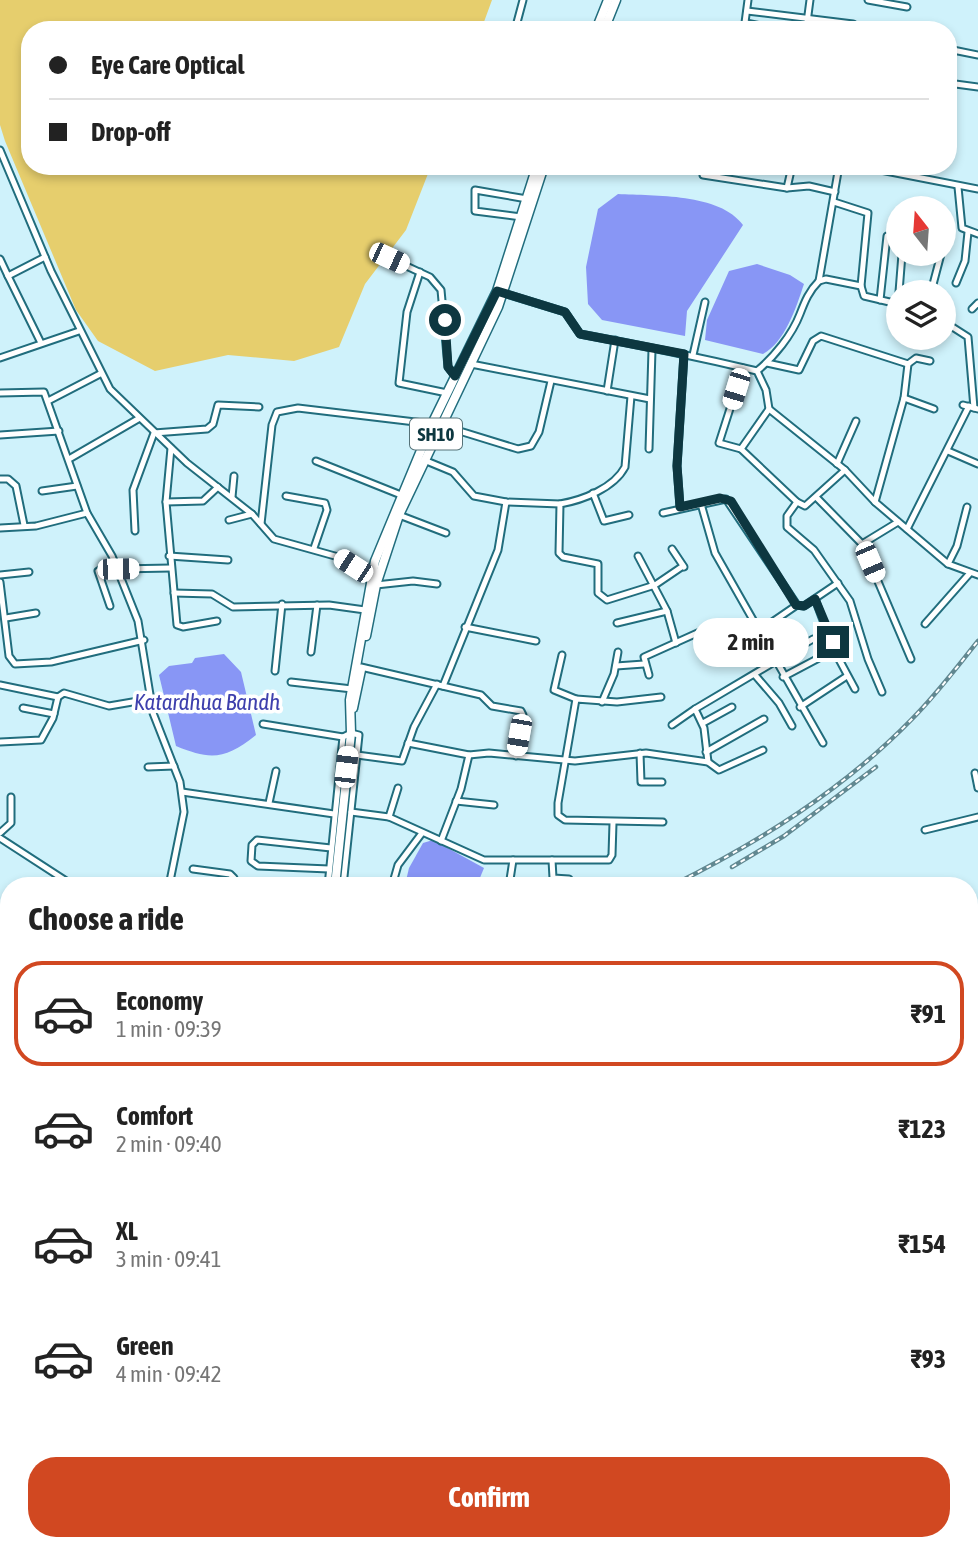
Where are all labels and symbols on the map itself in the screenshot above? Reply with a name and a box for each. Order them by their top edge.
north arrow [886,196,956,266]
car [366,240,413,276]
route start [429,304,461,336]
car [720,366,753,412]
road number: SH10 [410,418,462,449]
car [853,539,888,585]
car [330,546,377,586]
car [97,558,140,580]
callout: 2 min [693,618,808,666]
route end [817,626,849,658]
water label: Katardhua Bandh [134,689,280,715]
car [506,712,533,758]
car [334,745,359,789]

